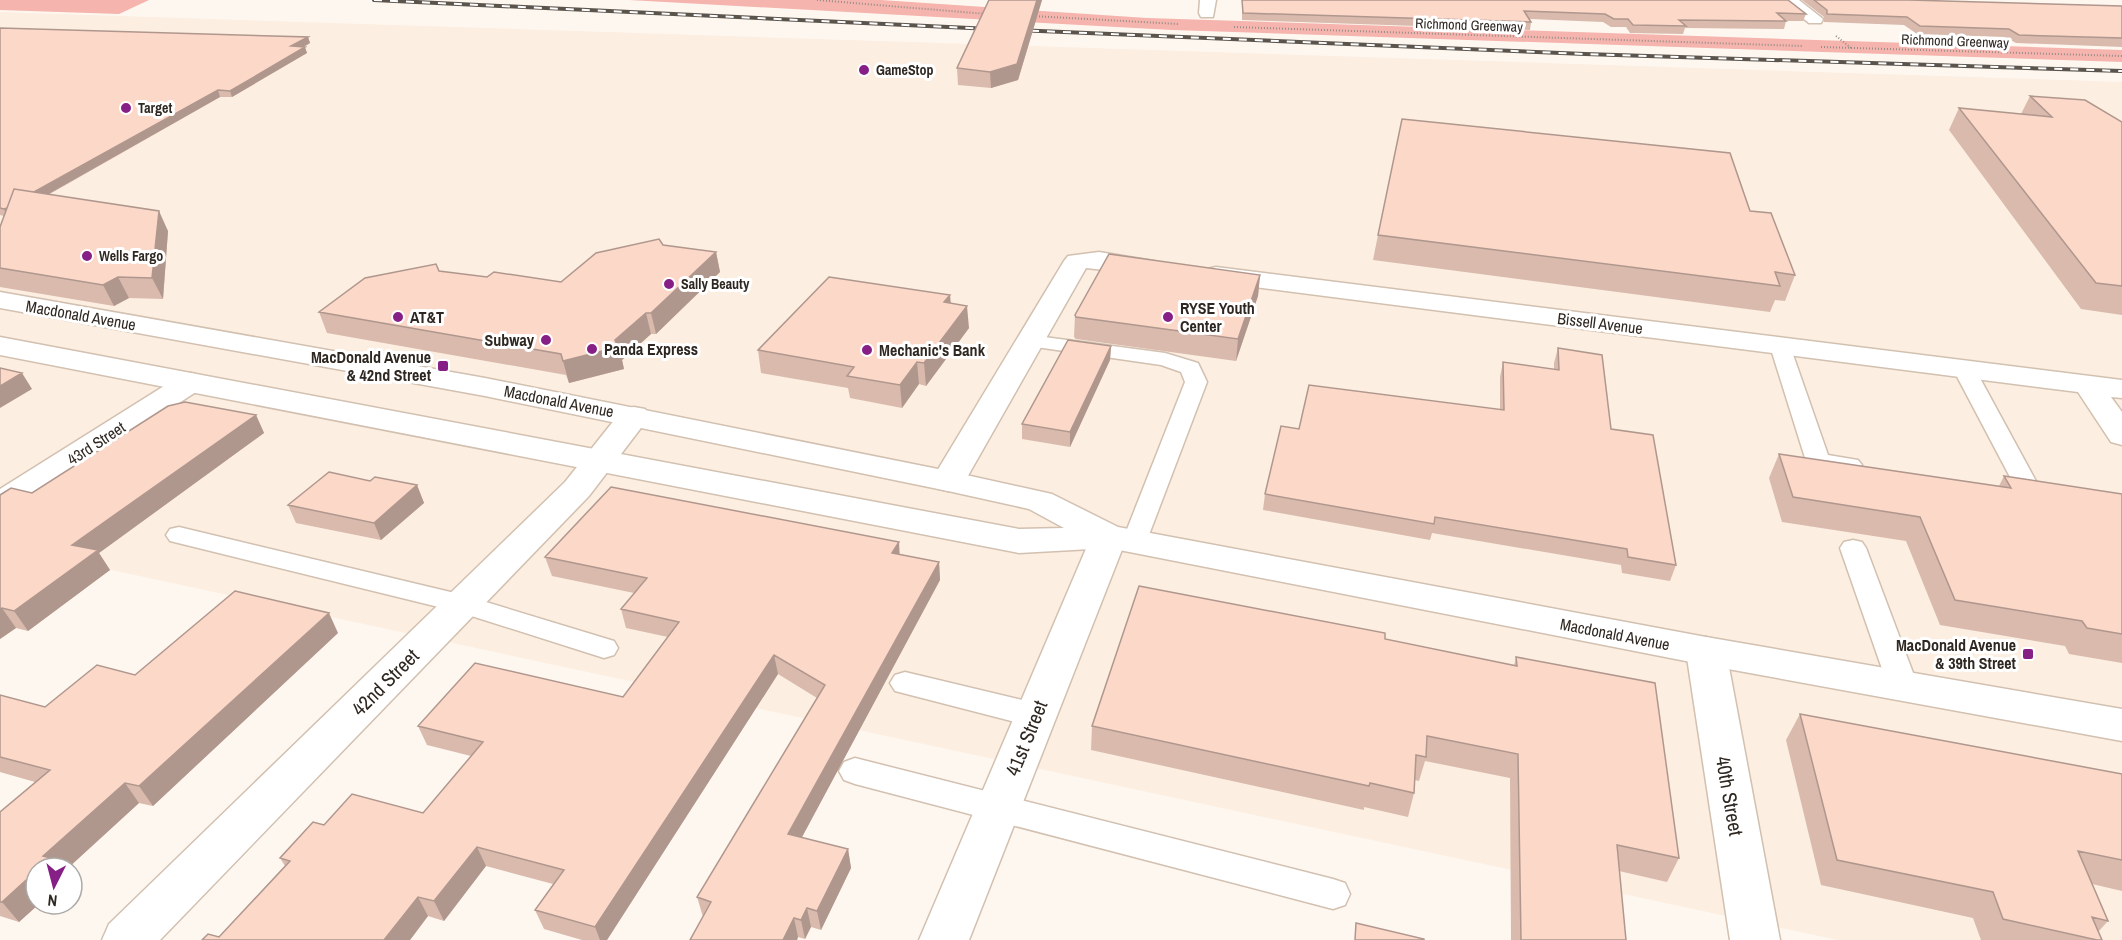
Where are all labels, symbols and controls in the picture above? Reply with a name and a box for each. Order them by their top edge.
street label: Richmond Greenway [1415,14,1523,36]
street label: Richmond Greenway [1901,30,2009,52]
place label: GameStop [876,61,933,79]
marker: GameStop [857,63,871,77]
place label: Target [138,99,172,117]
marker: Target [119,101,133,115]
place label: Wells Fargo [99,247,163,265]
marker: Wells Fargo [80,249,94,263]
place label: Sally Beauty [681,275,750,293]
marker: Sally Beauty [662,277,676,291]
street label: Macdonald Avenue [24,294,138,336]
place label: RYSE Youth Center [1180,297,1255,337]
place label: AT&T [410,306,444,328]
street label: Bissell Avenue [1556,307,1644,339]
marker: AT&T [391,310,405,324]
marker: RYSE Youth Center [1161,310,1175,324]
place label: Subway [484,329,535,351]
marker: Subway [539,333,553,347]
place label: Panda Express [604,338,698,360]
place label: Mechanic's Bank [879,339,986,361]
marker: Panda Express [585,342,599,356]
marker: Mechanic's Bank [860,343,874,357]
place label: MacDonald Avenue & 42nd Street [311,346,432,386]
marker: MacDonald Avenue & 42nd Street [436,359,450,373]
street label: Macdonald Avenue [502,380,616,422]
street label: 43rd Street [63,416,130,470]
street label: Macdonald Avenue [1558,613,1672,655]
place label: MacDonald Avenue & 39th Street [1896,634,2017,674]
street label: 42nd Street [345,642,425,722]
marker: MacDonald Avenue & 39th Street [2021,647,2035,661]
street label: 41st Street [999,696,1054,780]
street label: 40th Street [1710,754,1750,838]
north arrow [24,856,84,916]
text: N [47,889,58,912]

